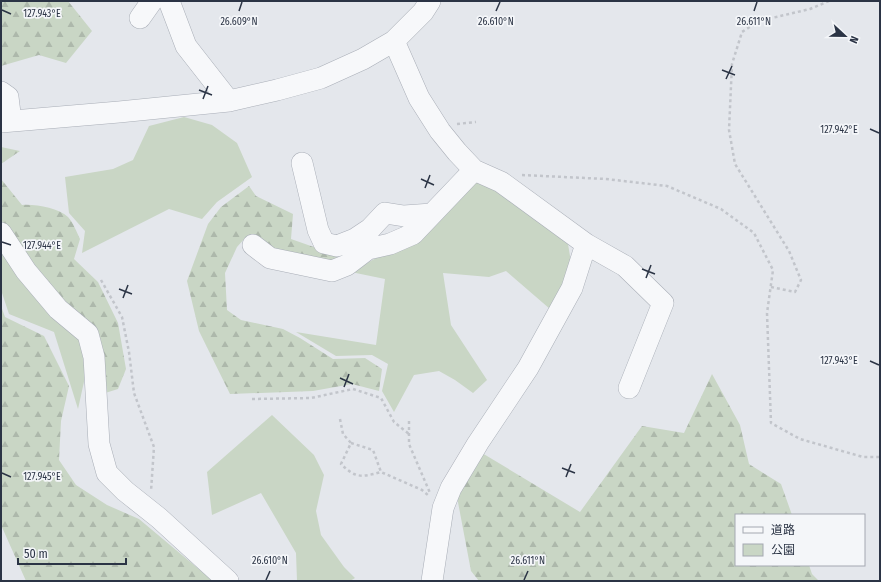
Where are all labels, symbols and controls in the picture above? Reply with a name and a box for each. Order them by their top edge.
text: 127.943°E [23,8,61,20]
text: 26.609°N [220,16,258,28]
text: 26.610°N [478,16,514,28]
text: 26.611°N [737,16,771,28]
north arrow [825,16,865,56]
text: N [847,34,861,45]
text: 127.942°E [820,124,858,136]
text: 127.944°E [23,240,61,252]
text: 127.943°E [820,355,858,367]
text: 127.945°E [23,471,61,483]
legend [735,514,865,566]
text: 道路 [771,523,795,537]
scale bar [18,540,126,566]
text: 公園 [771,543,795,557]
text: 50 m [24,547,48,561]
text: 26.610°N [252,555,288,567]
text: 26.611°N [511,555,545,567]

